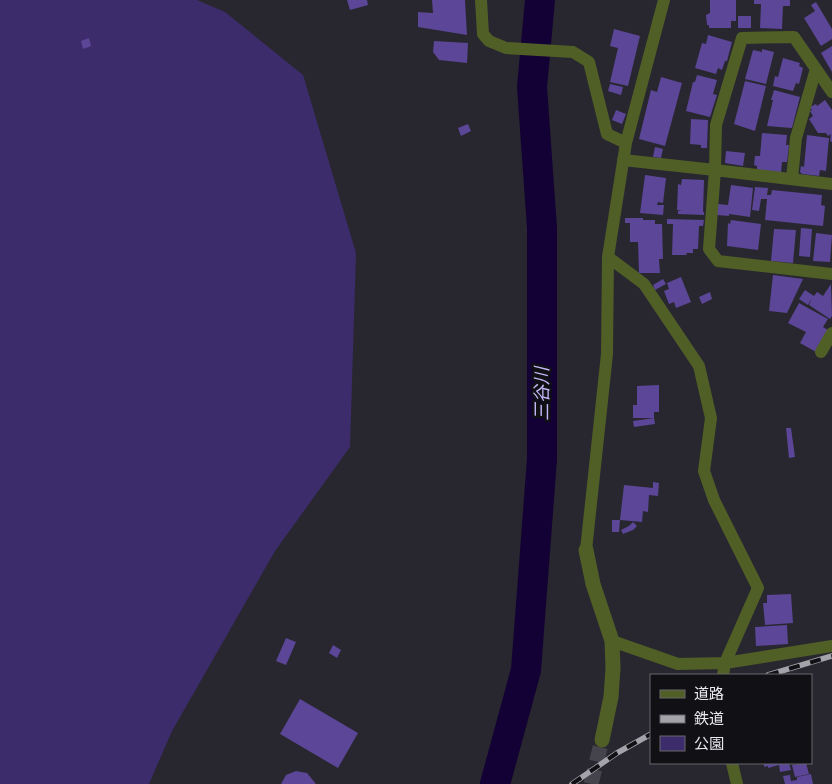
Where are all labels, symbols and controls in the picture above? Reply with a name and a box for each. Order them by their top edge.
water label: 三谷川 [529,365,554,421]
legend [650,674,812,764]
text: 道路 [694,683,724,704]
text: 鉄道 [694,708,724,729]
text: 公園 [694,733,724,754]

